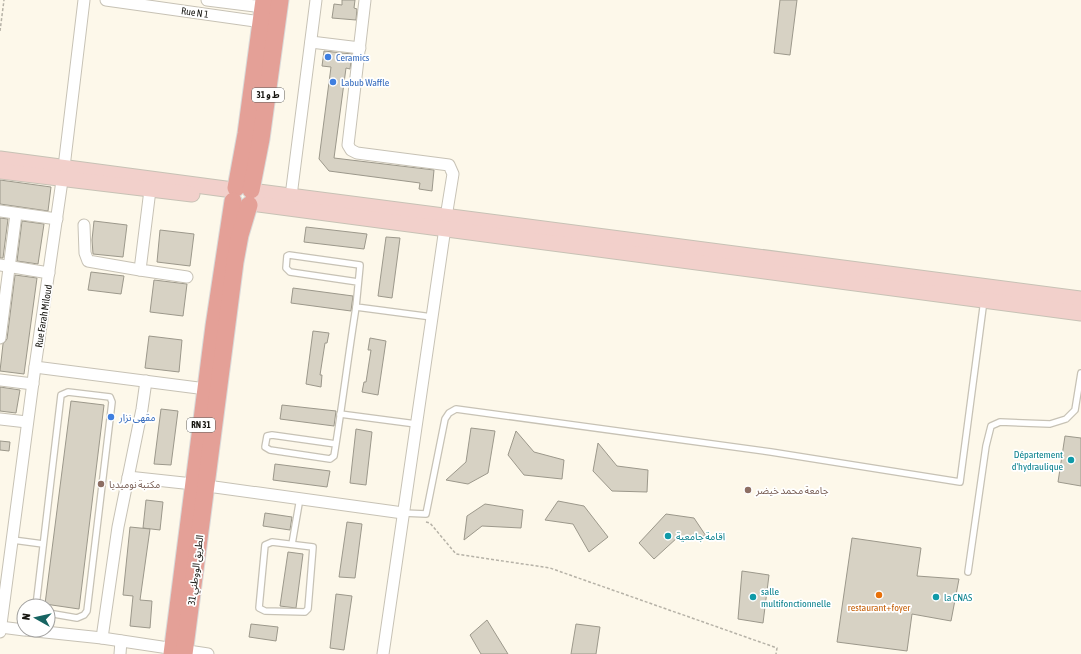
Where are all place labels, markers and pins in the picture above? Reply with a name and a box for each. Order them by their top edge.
marker: Ceramics [323,52,333,62]
place label: Ceramics [336,52,370,63]
marker: Labub Waffle [328,77,338,87]
place label: Labub Waffle [341,77,390,88]
marker: مقهى نزار [106,412,116,422]
place label: مقهى نزار [118,412,155,424]
place label: Département d'hydraulique [1012,449,1063,472]
marker: Département d'hydraulique [1066,455,1076,465]
marker: مكتبة نوميديا [96,479,106,489]
place label: مكتبة نوميديا [109,479,160,491]
marker: جامعة محمد خيضر [743,485,753,495]
place label: جامعة محمد خيضر [755,485,829,497]
marker: اقامة جامعية [663,531,673,541]
place label: اقامة جامعية [676,531,725,542]
place label: salle multifonctionnelle [761,586,831,609]
marker: restaurant+foyer [874,590,884,600]
marker: salle multifonctionnelle [748,592,758,602]
marker: la CNAS [931,592,941,602]
place label: la CNAS [944,592,972,603]
place label: restaurant+foyer [848,602,911,613]

